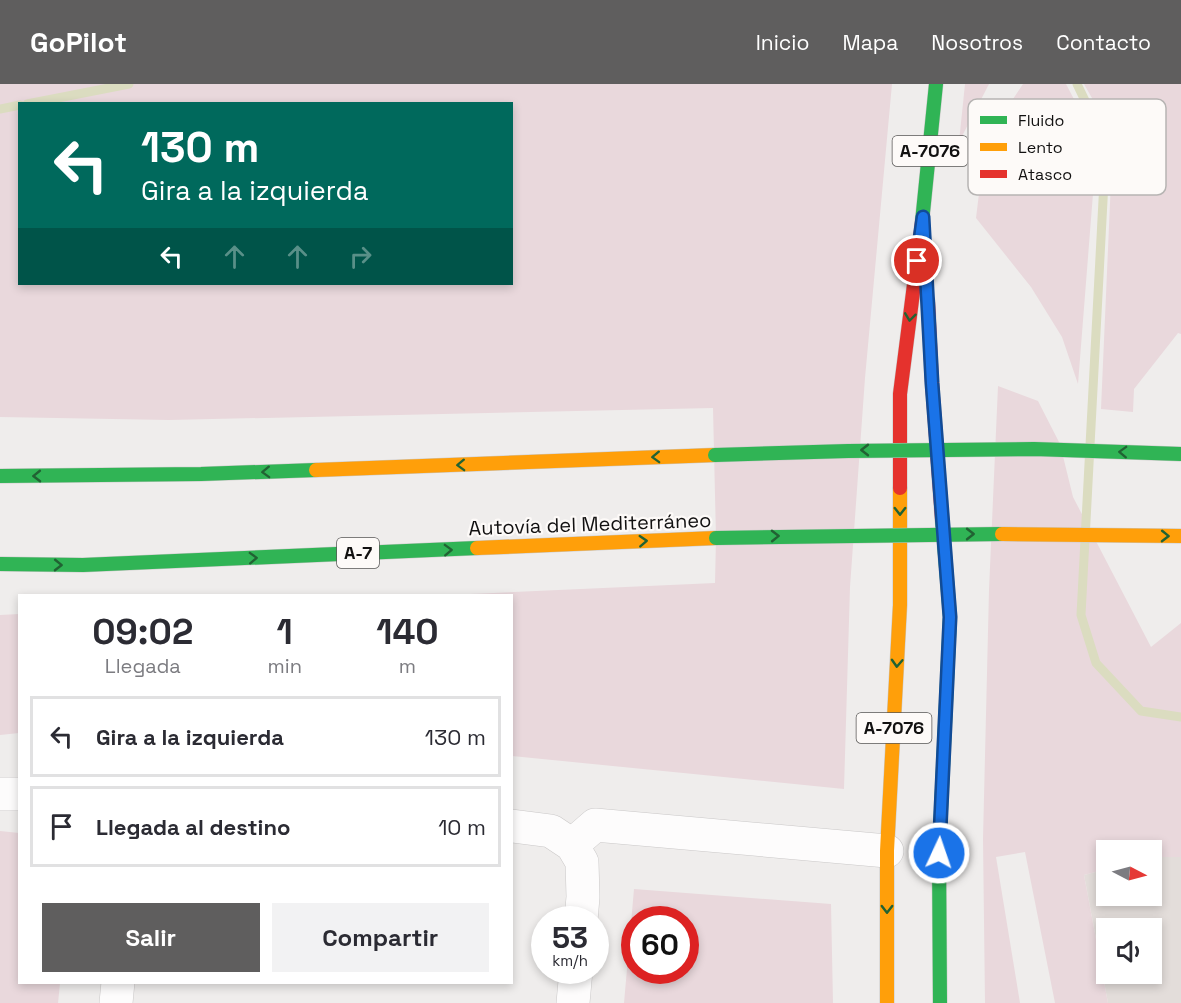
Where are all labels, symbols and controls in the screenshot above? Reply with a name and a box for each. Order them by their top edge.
text: GoPilot [30,24,127,60]
text: Inicio [756,29,810,56]
text: Mapa [843,29,898,56]
text: Nosotros [931,29,1023,56]
text: Contacto [1056,29,1151,56]
legend [968,99,1166,195]
text: Fluido [1018,110,1064,131]
text: 130 m [141,121,259,174]
icon: left [42,126,120,204]
road number: A-7076 [892,136,968,166]
text: Lento [1018,137,1063,158]
text: Atasco [1018,164,1072,185]
text: Gira a la izquierda [141,173,368,208]
pin [891,235,942,286]
icon: left [155,240,188,273]
icon: ahead [218,240,251,273]
icon: ahead [281,240,314,273]
icon: right [344,240,377,273]
icon: arrive [900,244,933,277]
one-way arrow [905,312,917,321]
one-way arrow [860,444,869,457]
one-way arrow [1118,446,1127,459]
one-way arrow [652,451,661,464]
one-way arrow [457,459,466,472]
one-way arrow [262,465,271,478]
one-way arrow [33,469,42,482]
street label: Autovía del Mediterráneo [468,507,712,541]
one-way arrow [894,507,906,516]
one-way arrow [965,528,974,540]
one-way arrow [770,530,779,543]
one-way arrow [1160,530,1169,542]
one-way arrow [638,535,647,548]
road number: A-7 [337,538,379,568]
one-way arrow [444,543,453,556]
one-way arrow [249,551,258,564]
one-way arrow [54,558,63,571]
text: 09:02 [92,609,193,655]
text: 1 [277,609,293,655]
text: 140 [376,609,439,655]
text: Llegada [105,653,181,679]
text: min [268,653,302,679]
text: m [399,653,416,679]
one-way arrow [891,659,904,668]
road number: A-7076 [856,713,932,743]
icon: left [45,720,78,753]
text: Gira a la izquierda [96,723,284,751]
text: 130 m [425,723,486,751]
icon: arrive [45,810,78,843]
text: Llegada al destino [96,813,290,841]
text: 10 m [438,813,486,841]
position arrow [907,821,971,885]
north arrow [1096,840,1162,906]
map controls [1096,840,1162,984]
button: Salir [42,903,260,972]
button: Compartir [272,903,489,972]
one-way arrow [881,905,893,914]
speed limit sign: 60 [621,906,699,984]
text: 53 [552,918,588,957]
button: sound [1096,918,1162,984]
text: km/h [552,951,588,970]

